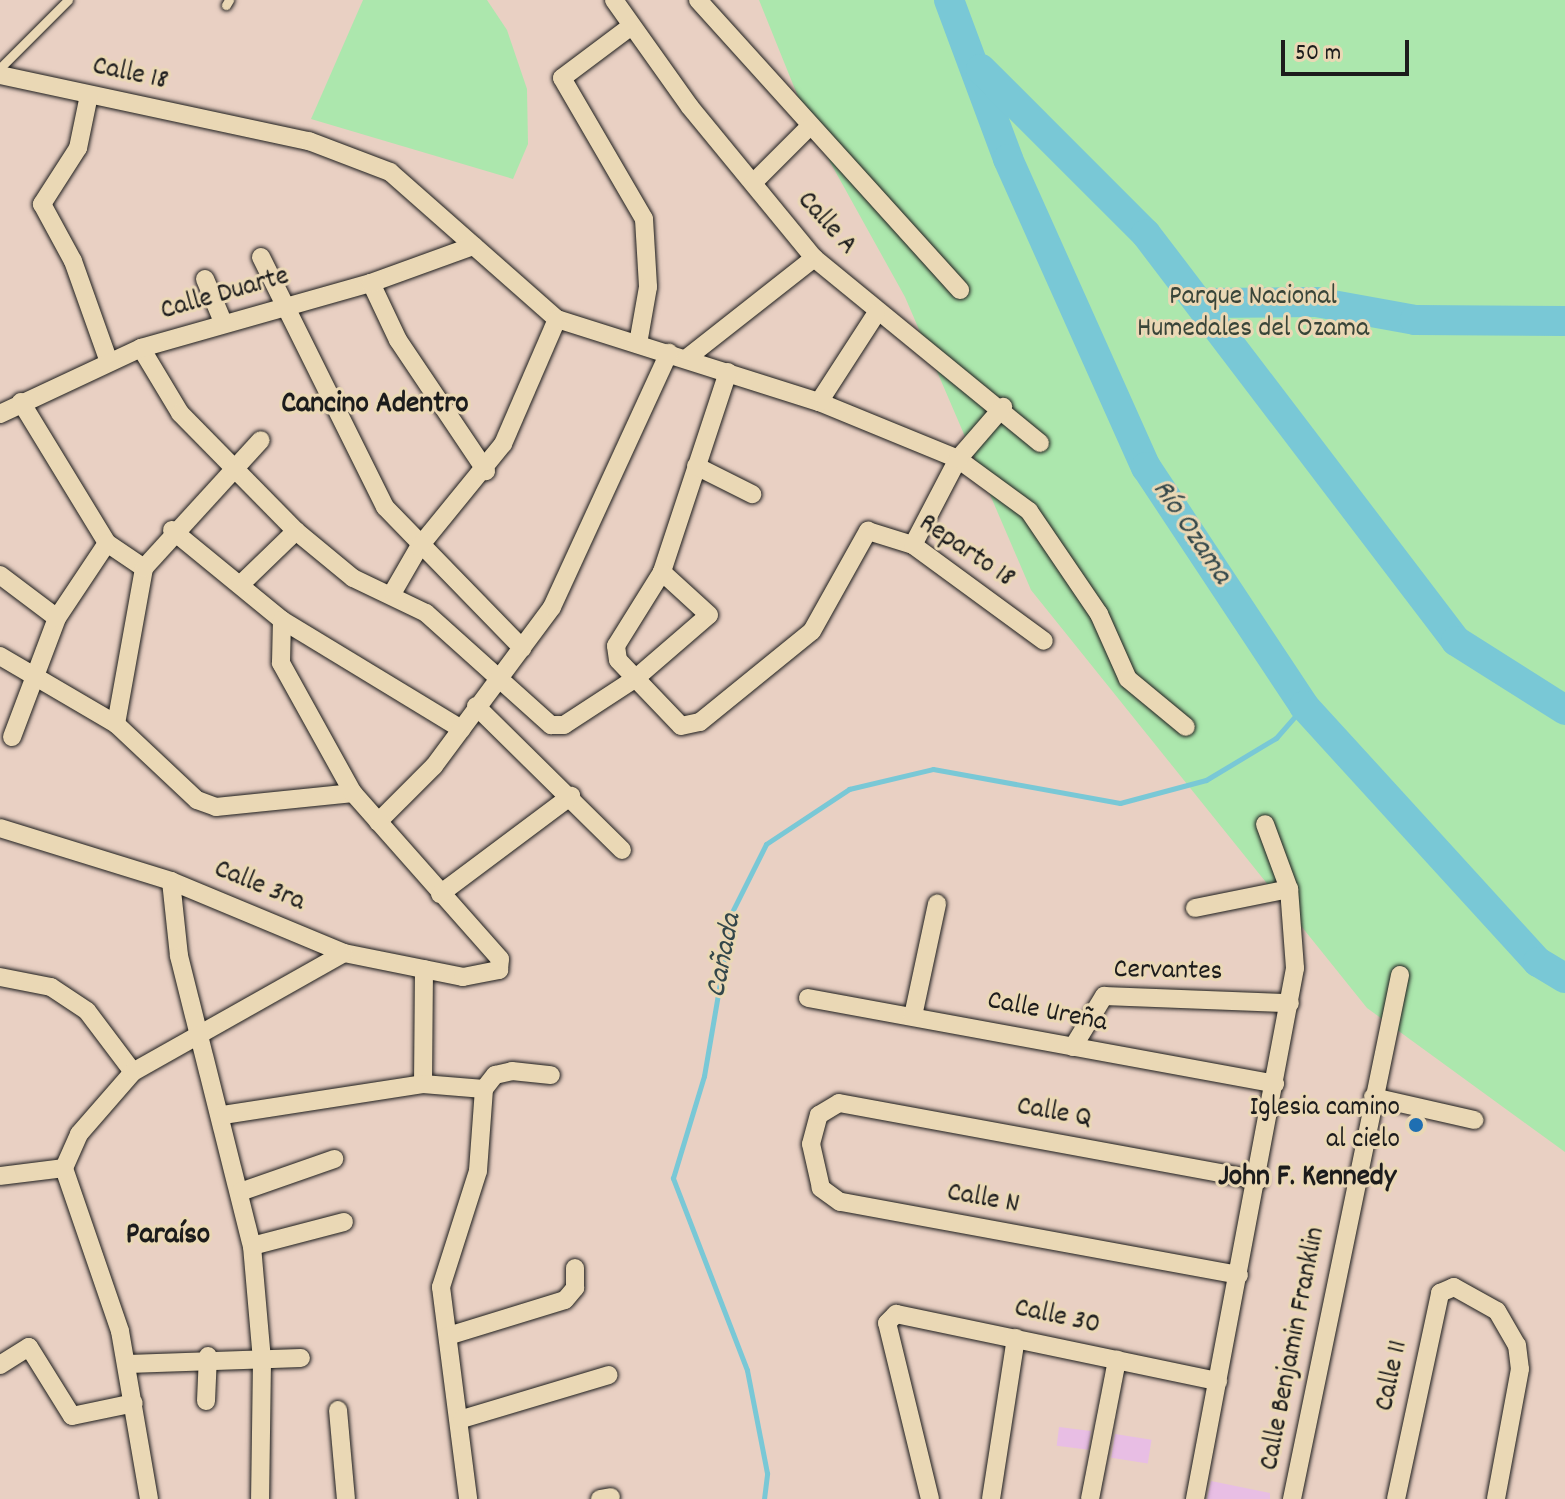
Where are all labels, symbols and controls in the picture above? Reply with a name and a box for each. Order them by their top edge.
scale bar [1285,24,1413,74]
text: 50 m [1295,37,1341,71]
street label: Calle 18 [89,51,171,99]
street label: Calle A [789,185,863,263]
street label: Calle Duarte [157,261,293,329]
park label: Parque Nacional Humedales del Ozama [1137,281,1369,347]
district label: Cancino Adentro [281,388,469,424]
water label: Río Ozama [1142,474,1238,592]
street label: Reparto 18 [911,508,1021,596]
street label: Calle 3ra [209,854,309,920]
water label: Cañada [700,911,752,1001]
street label: Cervantes [1113,954,1223,990]
street label: Calle Ureña [984,985,1110,1041]
street label: Calle Q [1014,1091,1094,1137]
place label: Iglesia camino al cielo [1249,1092,1400,1158]
marker: Iglesia camino al cielo [1407,1116,1425,1134]
district label: John F. Kennedy [1218,1161,1396,1197]
street label: Calle N [944,1177,1022,1223]
district label: Paraíso [126,1219,210,1255]
street label: Calle Benjamin Franklin [1254,1225,1334,1473]
street label: Calle 30 [1011,1293,1103,1343]
street label: Calle 11 [1369,1338,1417,1414]

